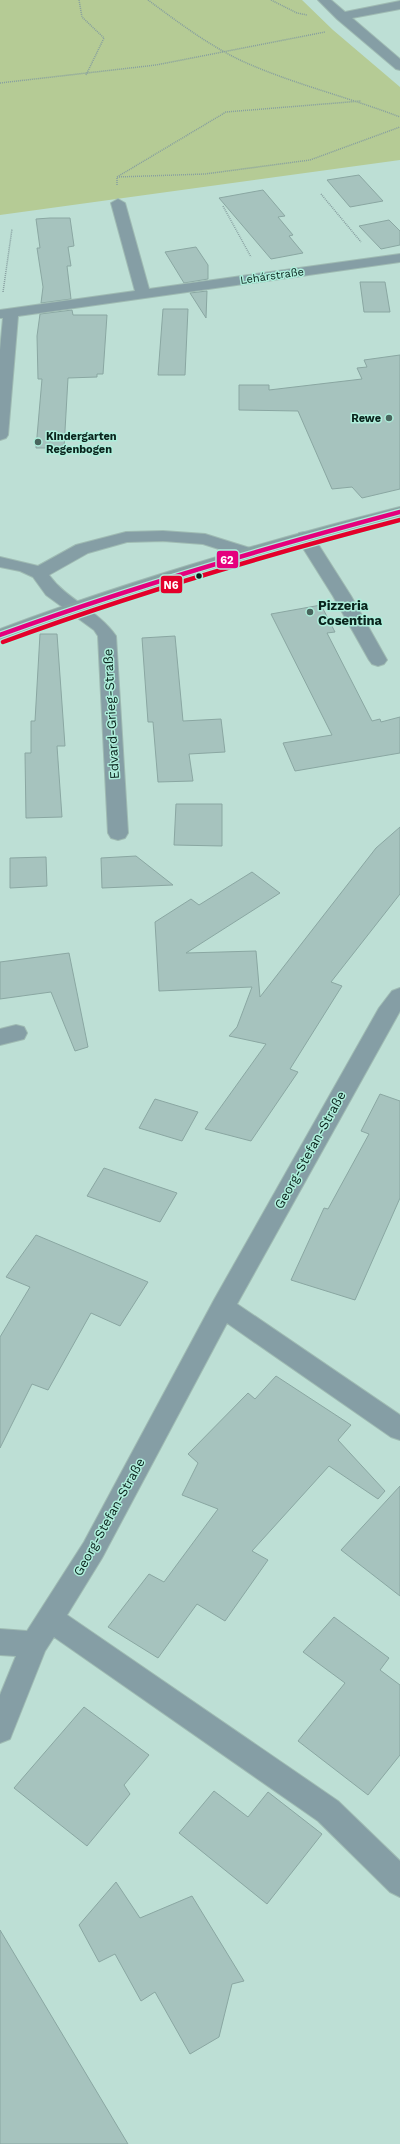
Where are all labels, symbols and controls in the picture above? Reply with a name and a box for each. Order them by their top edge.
street label: Lehárstraße [239,265,305,287]
place label: Rewe [351,412,381,425]
marker: Rewe [384,413,394,423]
place label: Kindergarten Regenbogen [46,430,117,456]
marker: Kindergarten Regenbogen [33,437,43,447]
line badge: 62 [216,550,239,569]
text: 62 [220,554,234,567]
unlabelled marker [194,571,204,581]
line badge: N6 [160,575,183,594]
text: N6 [164,579,179,592]
place label: Pizzeria Cosentina [318,598,383,628]
marker: Pizzeria Cosentina [305,607,315,617]
street label: Edvard-Grieg-Straße [100,648,122,780]
street label: Georg-Stefan-Straße [271,1088,349,1212]
street label: Georg-Stefan-Straße [70,1455,148,1579]

